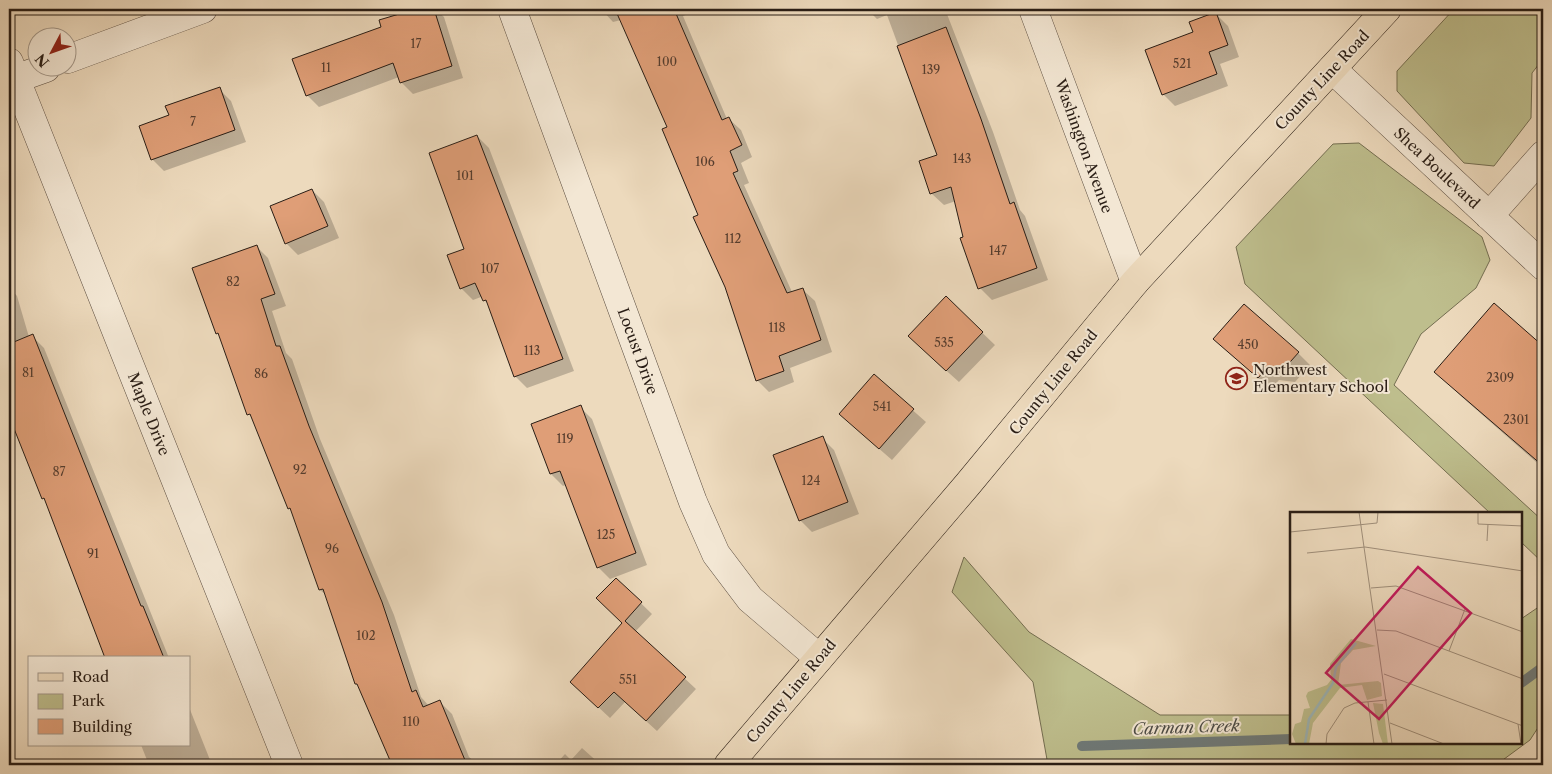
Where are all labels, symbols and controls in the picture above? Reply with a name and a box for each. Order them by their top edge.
street label: County Line Road [1271,26,1373,134]
north arrow [28,28,78,78]
house number: 17 [411,36,422,51]
text: N [31,50,53,71]
house number: 100 [657,54,677,69]
house number: 521 [1173,56,1191,71]
house number: 11 [321,60,331,75]
house number: 139 [922,62,940,77]
street label: Washington Avenue [1051,75,1117,216]
house number: 7 [190,114,196,129]
street label: Shea Boulevard [1390,123,1484,213]
house number: 143 [953,151,971,166]
house number: 106 [695,154,715,169]
house number: 101 [456,168,474,183]
house number: 112 [725,231,742,246]
house number: 147 [989,243,1007,258]
house number: 107 [481,261,499,276]
house number: 82 [226,274,240,289]
street label: Locust Drive [614,305,662,397]
house number: 118 [768,320,786,335]
street label: County Line Road [1005,326,1101,438]
house number: 535 [934,335,954,350]
house number: 450 [1237,337,1259,352]
house number: 113 [524,343,540,358]
place label: Northwest Elementary School [1253,360,1389,396]
house number: 81 [22,365,34,380]
house number: 86 [254,366,268,381]
school or university icon: Northwest Elementary School [1225,366,1249,390]
street label: Maple Drive [124,370,174,458]
house number: 2309 [1486,370,1514,385]
house number: 541 [873,399,891,414]
house number: 2301 [1503,412,1529,427]
house number: 119 [556,431,574,446]
house number: 92 [293,462,307,477]
house number: 87 [52,464,66,479]
house number: 124 [802,473,821,488]
inset map [1290,512,1522,744]
house number: 125 [597,527,615,542]
house number: 96 [325,541,339,556]
house number: 91 [87,546,99,561]
house number: 102 [356,628,376,643]
street label: County Line Road [742,635,840,747]
legend [28,656,190,746]
text: Road [72,667,109,686]
house number: 551 [619,672,637,687]
text: Park [72,691,106,710]
house number: 110 [402,714,420,729]
water label: Carman Creek [1132,715,1241,739]
text: Building [72,717,132,736]

